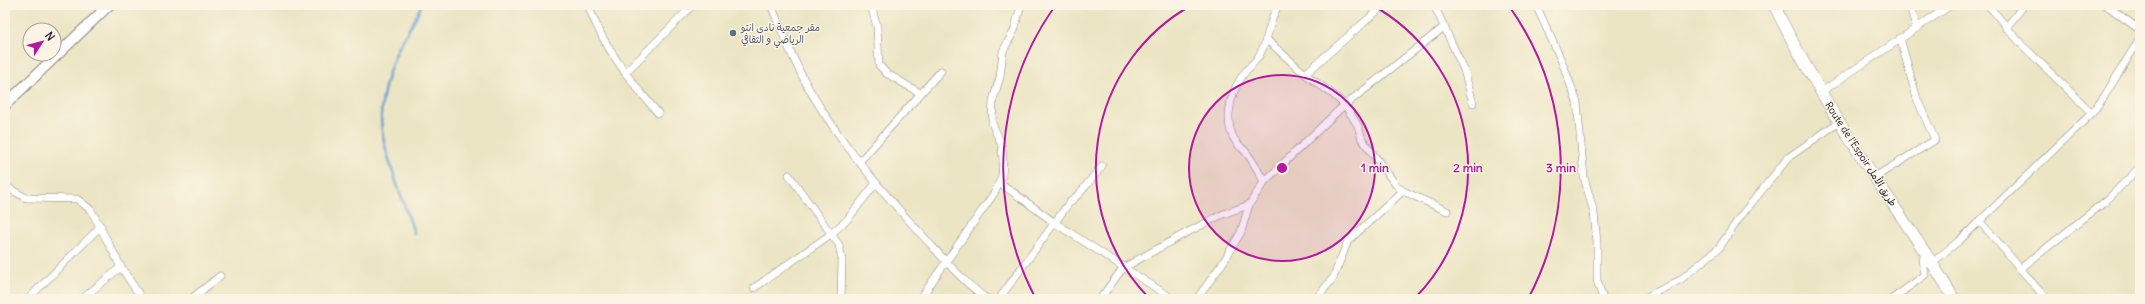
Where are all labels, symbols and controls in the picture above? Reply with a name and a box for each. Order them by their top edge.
place label: مقر جمعية نادي انتو الرياضي و الثقافي [740,21,820,49]
north arrow [22,22,62,62]
marker: مقر جمعية نادي انتو الرياضي و الثقافي [728,28,738,38]
text: N [42,29,58,43]
street label: Route de l’Espoir طريق الأمل [1822,99,1900,209]
text: 1 min [1361,160,1389,175]
text: 2 min [1453,160,1483,175]
text: 3 min [1546,160,1576,175]
centre of rings [1275,161,1289,175]

